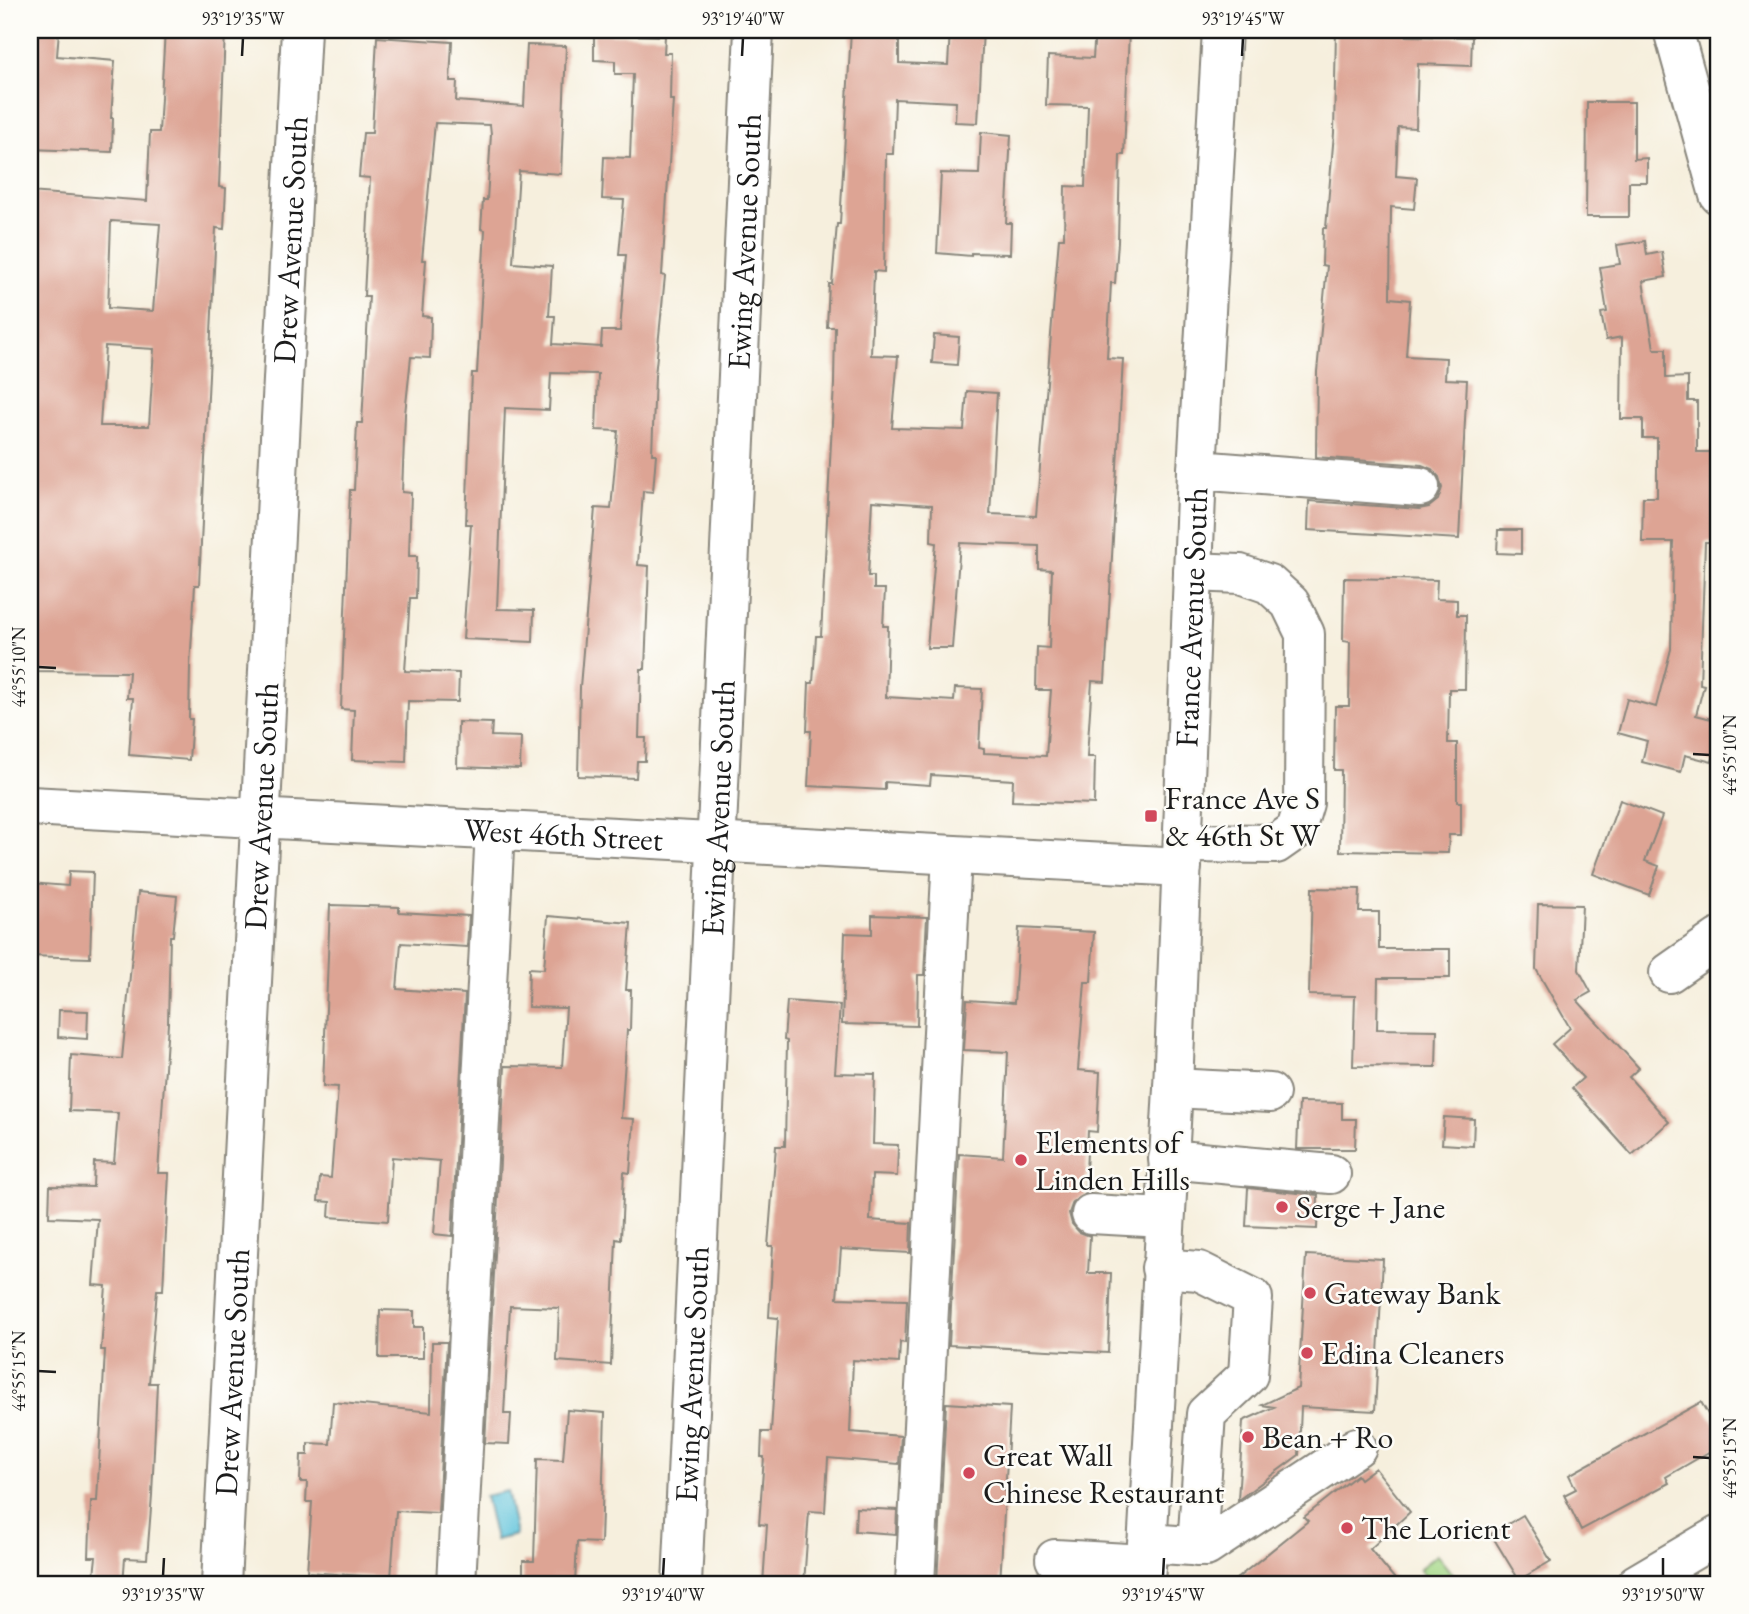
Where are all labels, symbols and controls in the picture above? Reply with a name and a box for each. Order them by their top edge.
text: 93°19'35"W [201,7,285,30]
text: 93°19'40"W [701,7,785,30]
text: 93°19'45"W [1201,7,1285,30]
street label: Ewing Avenue South [717,112,771,371]
street label: Drew Avenue South [263,115,318,365]
street label: France Avenue South [1165,486,1217,748]
text: 44°55'10"N [7,626,30,707]
street label: Ewing Avenue South [691,679,745,937]
street label: Drew Avenue South [234,681,288,931]
text: 44°55'10"N [1718,714,1741,795]
place label: France Ave S & 46th St W [1165,777,1321,856]
street label: West 46th Street [463,808,664,860]
marker: France Ave S & 46th St W [1143,808,1159,824]
place label: Elements of Linden Hills [1035,1121,1190,1200]
marker: Elements of Linden Hills [1013,1152,1029,1168]
place label: Serge + Jane [1296,1186,1445,1228]
marker: Serge + Jane [1274,1199,1290,1215]
street label: Ewing Avenue South [665,1245,719,1503]
street label: Drew Avenue South [205,1247,259,1497]
place label: Gateway Bank [1324,1272,1501,1314]
marker: Gateway Bank [1302,1285,1318,1301]
text: 44°55'15"N [7,1330,30,1411]
place label: Edina Cleaners [1321,1332,1504,1374]
marker: Edina Cleaners [1299,1345,1315,1361]
place label: Bean + Ro [1262,1416,1393,1458]
text: 44°55'15"N [1718,1417,1741,1498]
marker: Bean + Ro [1240,1429,1256,1445]
place label: Great Wall Chinese Restaurant [983,1434,1224,1513]
marker: Great Wall Chinese Restaurant [961,1465,977,1481]
place label: The Lorient [1361,1507,1510,1549]
marker: The Lorient [1339,1520,1355,1536]
text: 93°19'35"W [121,1583,205,1606]
text: 93°19'40"W [621,1583,705,1606]
text: 93°19'45"W [1121,1583,1205,1606]
text: 93°19'50"W [1621,1583,1705,1606]

